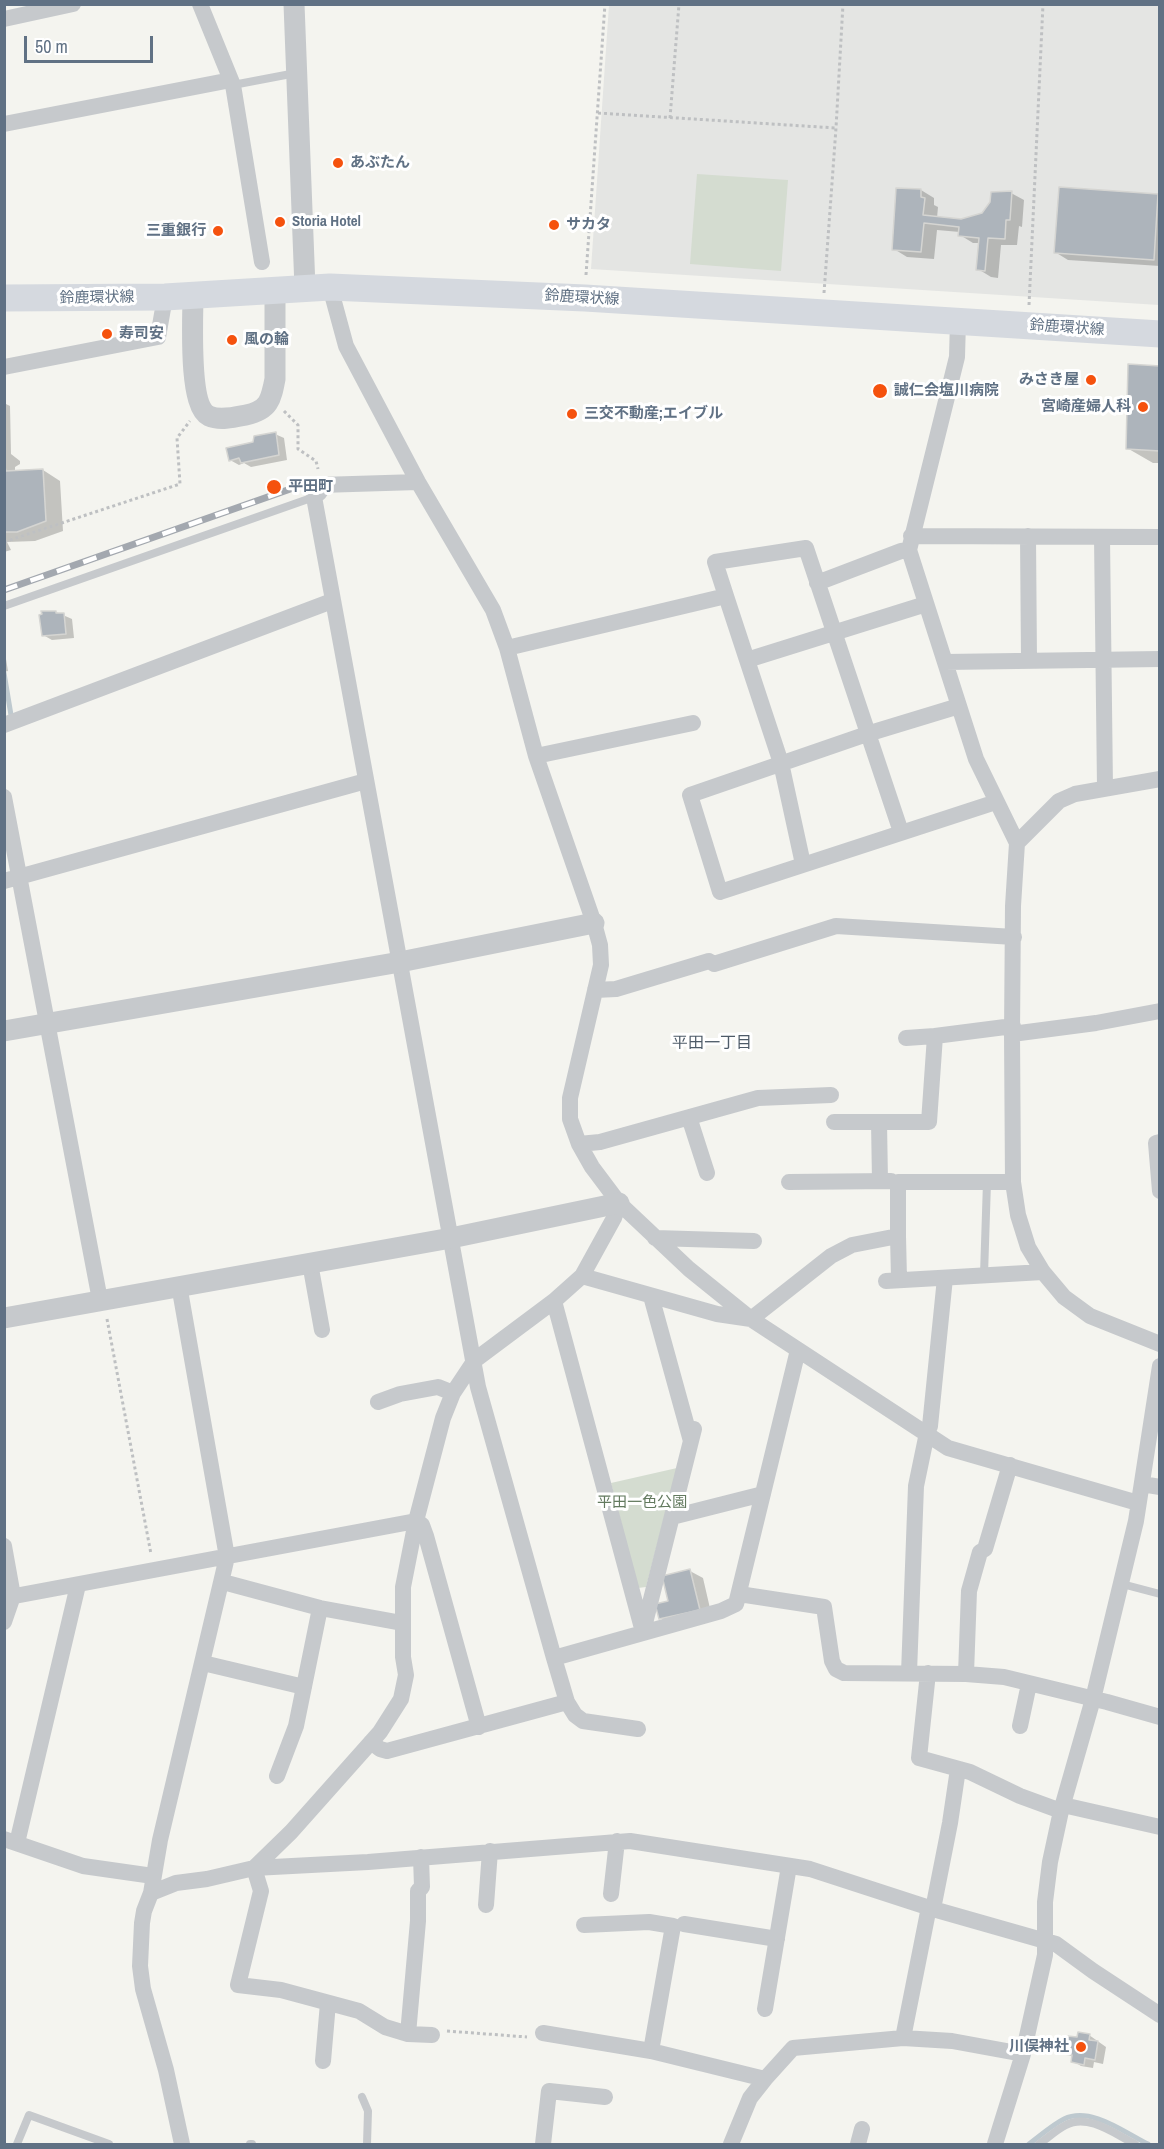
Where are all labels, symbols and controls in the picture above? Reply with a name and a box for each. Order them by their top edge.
scale bar [27,24,156,62]
text: 50 m [35,34,68,59]
place label: あぶたん [350,154,410,172]
marker: あぶたん [331,156,345,170]
place label: Storia Hotel [292,213,361,231]
marker: Storia Hotel [273,215,287,229]
place label: サカタ [566,216,611,234]
marker: サカタ [547,218,561,232]
place label: 三重銀行 [146,222,206,240]
marker: 三重銀行 [211,224,225,238]
street label: 鈴鹿環状線 [544,287,620,309]
street label: 鈴鹿環状線 [59,288,135,308]
street label: 鈴鹿環状線 [1029,316,1105,340]
place label: 寿司安 [119,325,164,343]
marker: 寿司安 [100,327,114,341]
place label: 風の輪 [244,331,289,349]
marker: 風の輪 [225,333,239,347]
place label: みさき屋 [1019,371,1079,389]
marker: みさき屋 [1084,373,1098,387]
marker: 誠仁会塩川病院 [871,382,889,400]
place label: 誠仁会塩川病院 [894,382,999,400]
place label: 宮崎産婦人科 [1041,398,1131,416]
marker: 宮崎産婦人科 [1136,400,1150,414]
place label: 三交不動産;エイブル [584,405,723,423]
marker: 三交不動産;エイブル [565,407,579,421]
marker: 平田町 [265,478,283,496]
place label: 平田町 [288,478,333,496]
district label: 平田一丁目 [672,1034,752,1054]
park label: 平田一色公園 [597,1494,687,1512]
place label: 川俣神社 [1009,2038,1069,2056]
marker: 川俣神社 [1074,2040,1088,2054]

